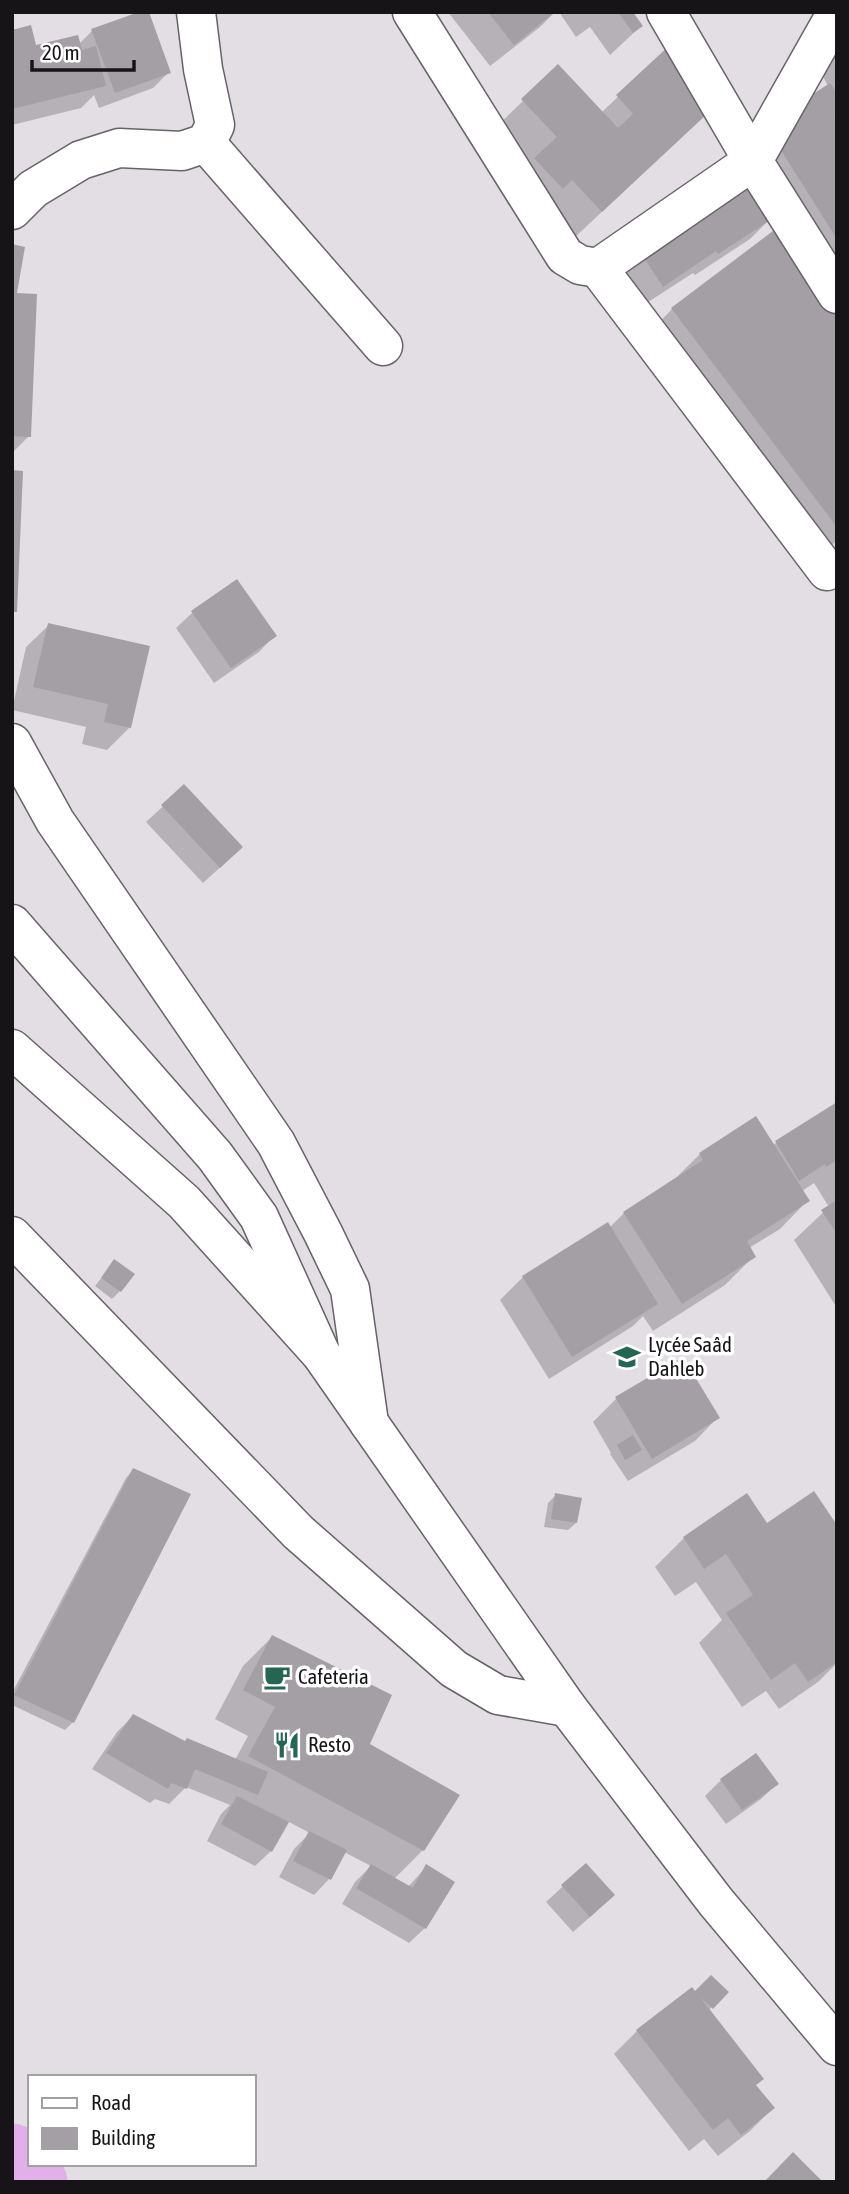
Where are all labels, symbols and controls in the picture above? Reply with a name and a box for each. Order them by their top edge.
scale bar [32,28,133,72]
text: 20 m [42,40,80,64]
place label: Lycée Saâd Dahleb [648,1332,732,1380]
school or university icon: Lycée Saâd Dahleb [612,1342,642,1372]
cafe icon: Cafeteria [262,1662,292,1692]
place label: Cafeteria [298,1664,369,1688]
restaurant icon: Resto [272,1730,302,1760]
place label: Resto [308,1732,351,1756]
legend [28,2075,256,2166]
text: Road [91,2090,131,2114]
text: Building [91,2125,155,2149]

